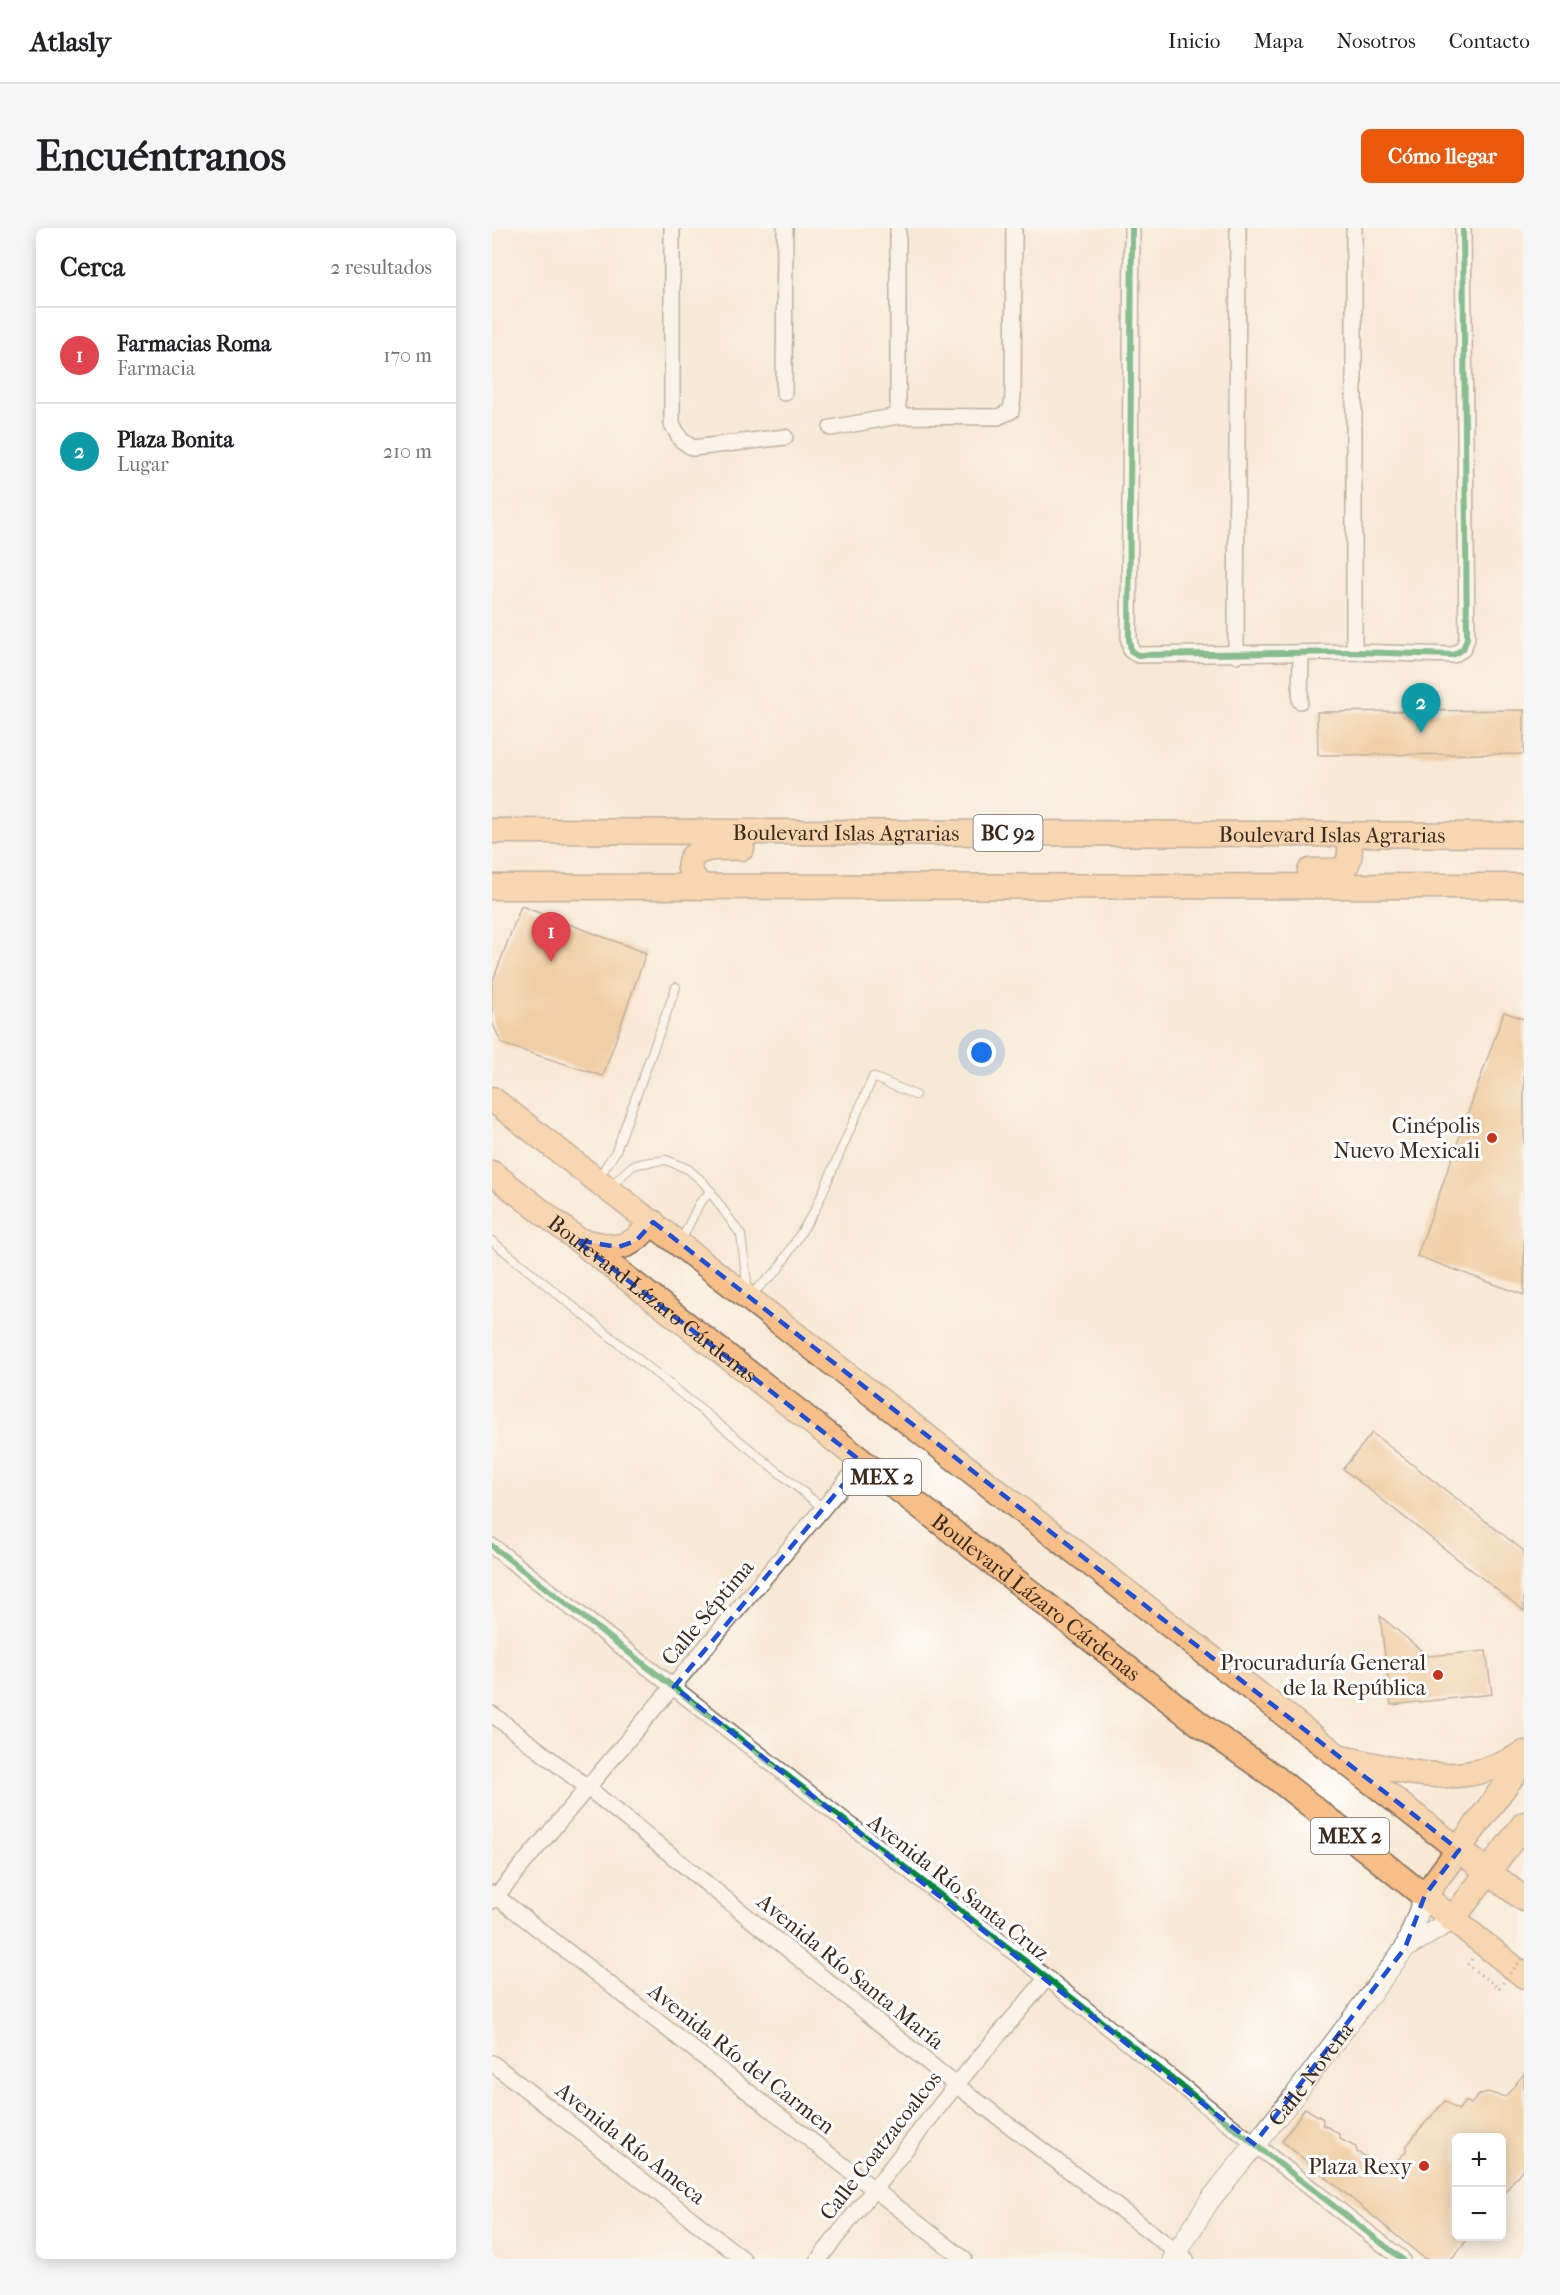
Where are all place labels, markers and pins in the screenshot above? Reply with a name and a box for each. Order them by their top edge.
pin: 2 [1402,684,1440,733]
pin: 1 [532,912,570,962]
place label: Cinépolis Nuevo Mexicali [1333,1113,1480,1164]
marker: Cinépolis Nuevo Mexicali [1485,1131,1499,1145]
place label: Procuraduría General de la República [1220,1650,1427,1701]
marker: Procuraduría General de la República [1431,1668,1445,1682]
place label: Plaza Rexy [1308,2154,1413,2180]
marker: Plaza Rexy [1417,2159,1431,2173]

